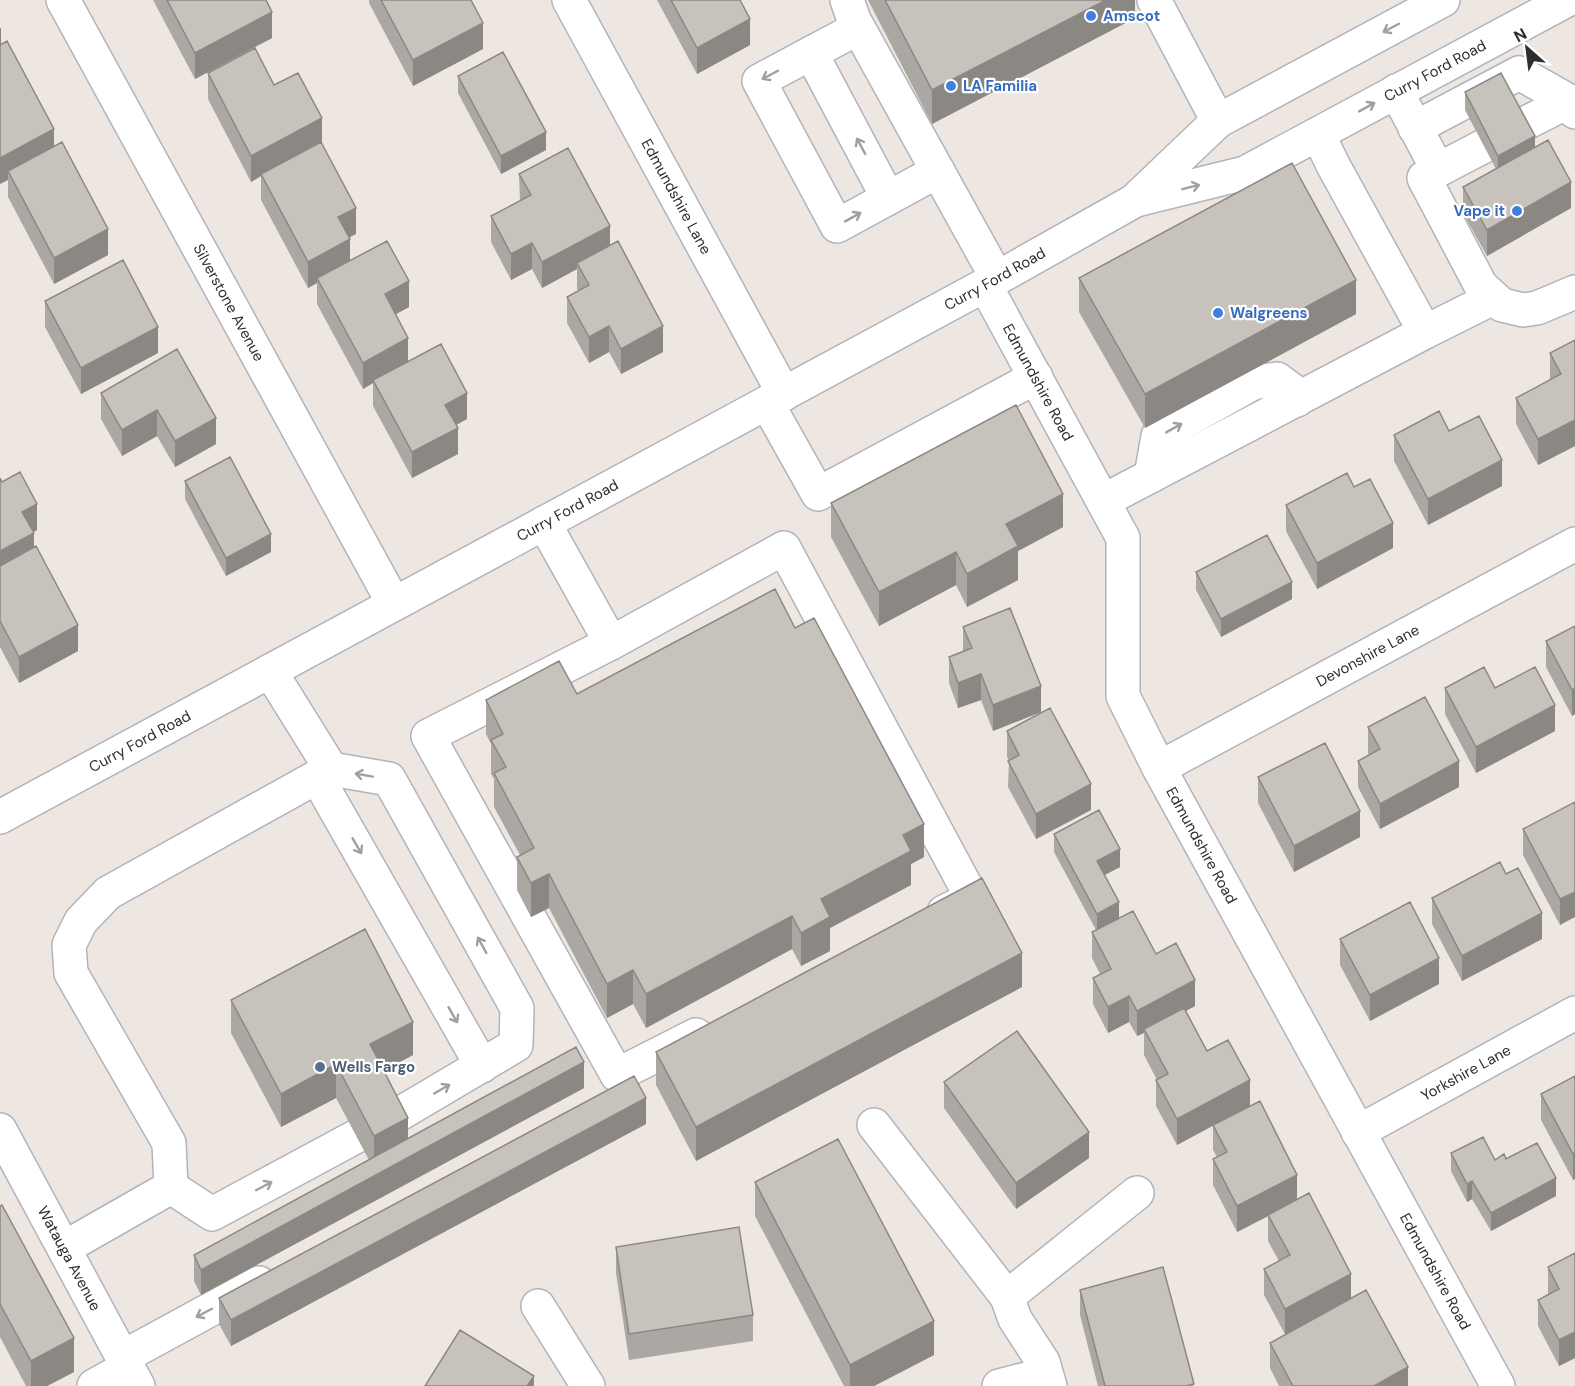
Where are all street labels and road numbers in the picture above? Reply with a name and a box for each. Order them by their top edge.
street label: Curry Ford Road [1380,35,1490,106]
street label: Edmundshire Lane [637,135,716,258]
street label: Silverstone Avenue [188,240,269,365]
street label: Curry Ford Road [941,243,1049,315]
street label: Edmundshire Road [998,320,1078,444]
street label: Curry Ford Road [513,475,622,546]
street label: Devonshire Lane [1313,620,1423,692]
street label: Curry Ford Road [85,706,194,777]
street label: Edmundshire Road [1161,783,1242,907]
street label: Yorkshire Lane [1417,1040,1514,1106]
street label: Watauga Avenue [33,1203,106,1314]
street label: Edmundshire Road [1395,1210,1475,1334]

